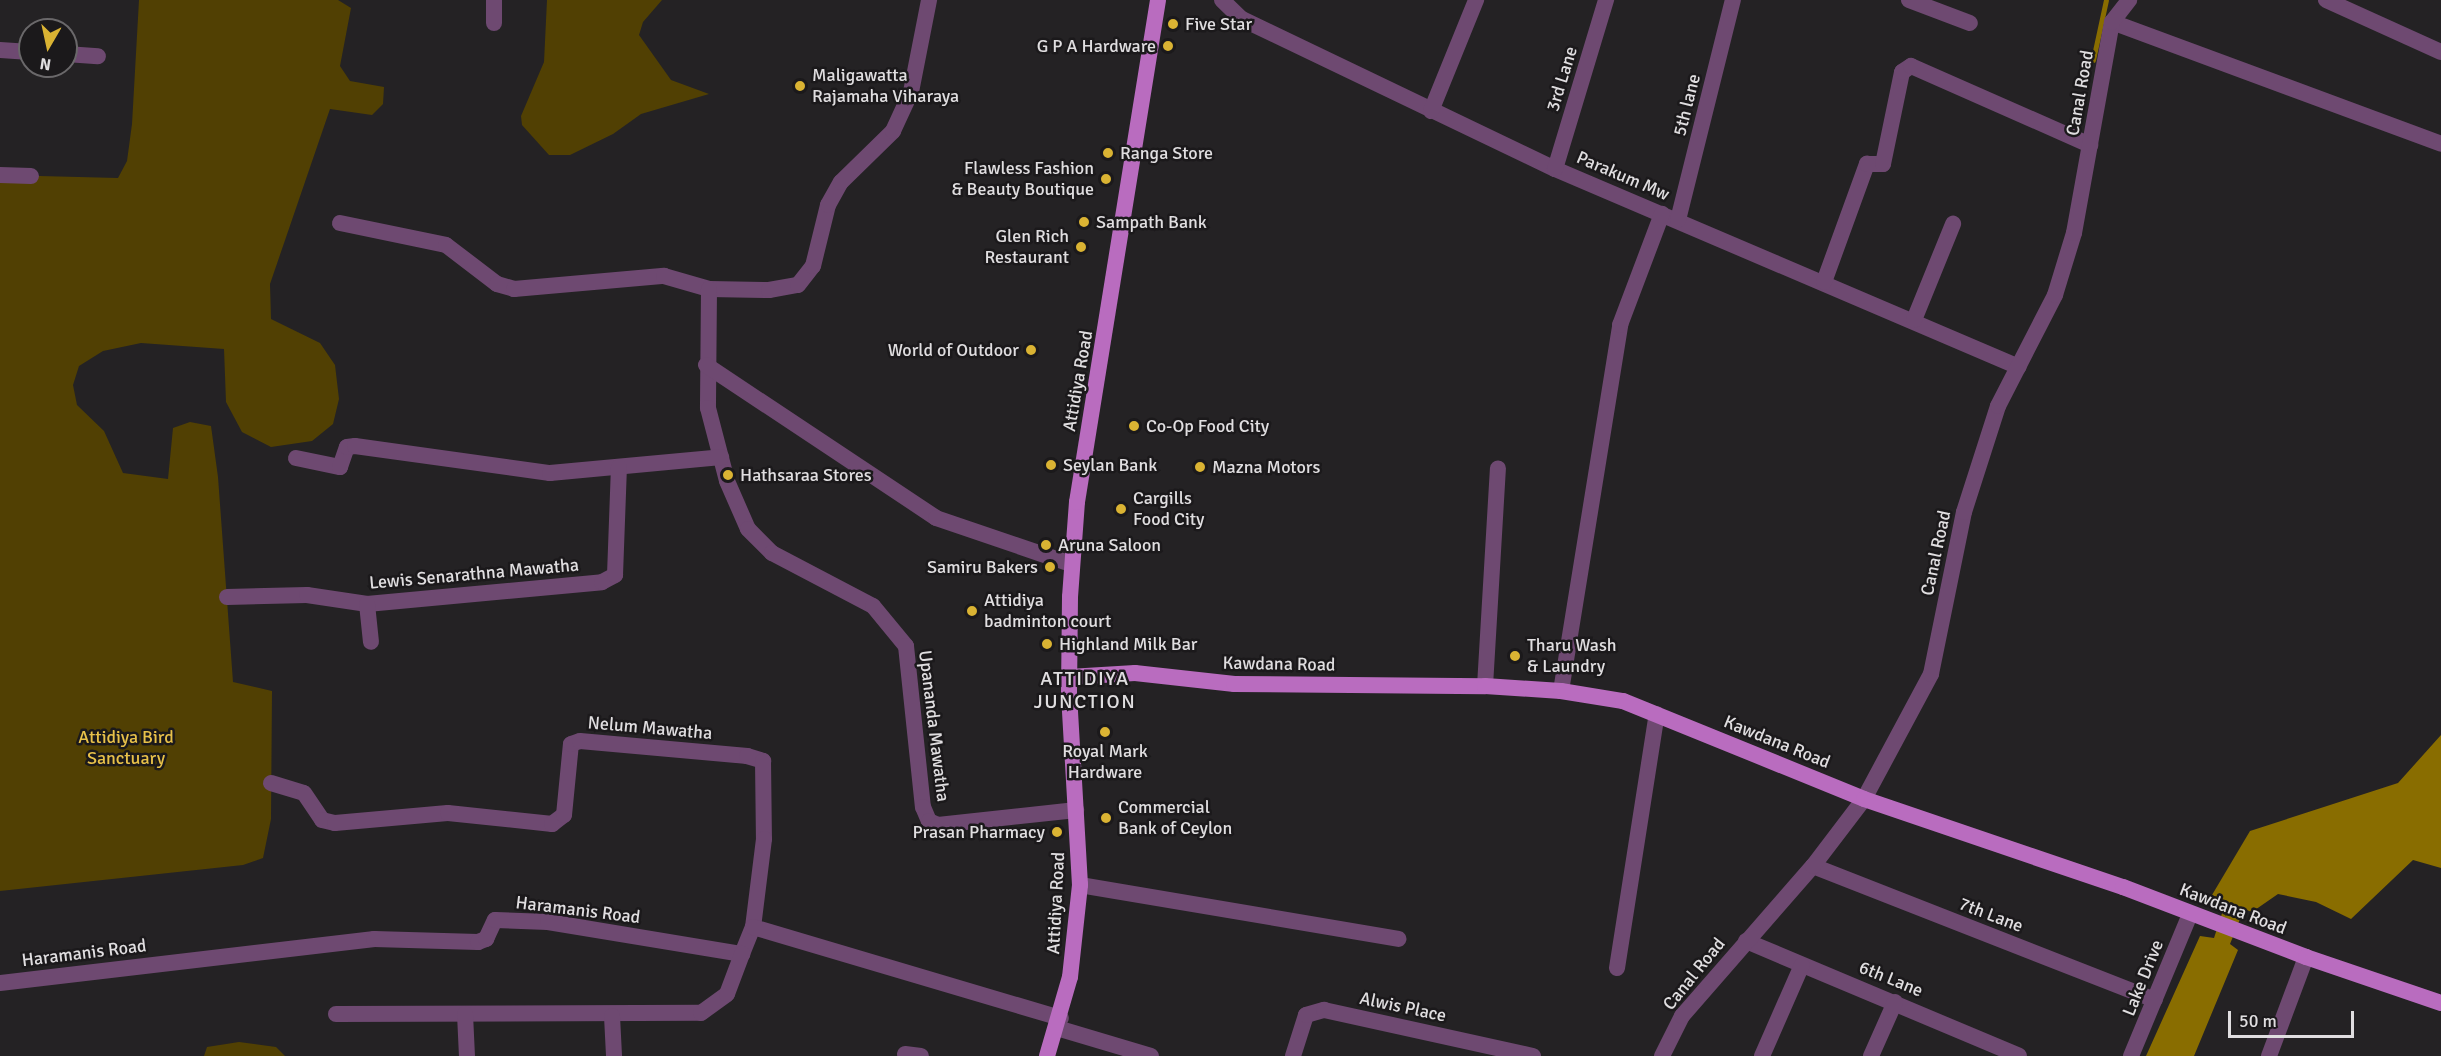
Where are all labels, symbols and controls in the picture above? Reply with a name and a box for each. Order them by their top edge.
place label: Five Star [1185,13,1252,35]
marker: Five Star [1166,17,1180,31]
north arrow [18,18,78,78]
place label: G P A Hardware [1037,35,1156,57]
marker: G P A Hardware [1161,39,1175,53]
street label: 3rd Lane [1542,44,1582,114]
street label: Canal Road [2062,48,2098,138]
text: N [38,53,53,75]
place label: Maligawatta Rajamaha Viharaya [812,65,959,107]
street label: 5th lane [1669,72,1705,138]
marker: Maligawatta Rajamaha Viharaya [793,79,807,93]
place label: Ranga Store [1120,142,1213,164]
marker: Ranga Store [1101,146,1115,160]
street label: Parakum Mw [1573,147,1673,205]
place label: Flawless Fashion & Beauty Boutique [951,158,1094,201]
marker: Flawless Fashion & Beauty Boutique [1099,172,1113,186]
place label: Sampath Bank [1096,211,1207,233]
marker: Sampath Bank [1077,215,1091,229]
place label: Glen Rich Restaurant [985,226,1069,268]
marker: Glen Rich Restaurant [1074,240,1088,254]
street label: Attidiya Road [1058,329,1098,433]
place label: World of Outdoor [888,339,1019,361]
marker: World of Outdoor [1024,343,1038,357]
place label: Co-Op Food City [1146,415,1269,437]
marker: Co-Op Food City [1127,419,1141,433]
place label: Seylan Bank [1063,454,1157,476]
place label: Mazna Motors [1212,456,1320,478]
marker: Seylan Bank [1044,458,1058,472]
marker: Mazna Motors [1193,460,1207,474]
place label: Hathsaraa Stores [740,464,872,486]
marker: Hathsaraa Stores [721,468,735,482]
place label: Cargills Food City [1133,488,1205,530]
marker: Cargills Food City [1114,502,1128,516]
street label: Canal Road [1916,508,1956,598]
place label: Aruna Saloon [1058,534,1161,556]
marker: Aruna Saloon [1039,538,1053,552]
street label: Lewis Senarathna Mawatha [368,554,580,594]
place label: Samiru Bakers [927,556,1038,578]
marker: Samiru Bakers [1043,560,1057,574]
place label: Attidiya badminton court [984,590,1111,632]
marker: Attidiya badminton court [965,604,979,618]
place label: Highland Milk Bar [1059,633,1197,655]
place label: Tharu Wash & Laundry [1527,635,1617,678]
marker: Highland Milk Bar [1040,637,1054,651]
street label: Upananda Mawatha [914,649,954,803]
marker: Tharu Wash & Laundry [1508,649,1522,663]
street label: Kawdana Road [1222,652,1336,676]
district label: ATTIDIYA JUNCTION [1034,666,1136,713]
street label: Kawdana Road [1721,711,1833,773]
street label: Nelum Mawatha [587,712,713,744]
marker: Royal Mark Hardware [1098,725,1112,739]
park label: Attidiya Bird Sanctuary [78,727,174,770]
place label: Royal Mark Hardware [1062,741,1148,783]
place label: Commercial Bank of Ceylon [1118,797,1232,840]
marker: Commercial Bank of Ceylon [1099,811,1113,825]
place label: Prasan Pharmacy [913,821,1045,843]
marker: Prasan Pharmacy [1050,825,1064,839]
street label: Attidiya Road [1043,851,1069,955]
street label: Kawdana Road [2176,879,2290,939]
street label: Haramanis Road [514,892,642,928]
street label: 7th Lane [1956,893,2026,937]
street label: Canal Road [1658,934,1730,1014]
street label: Haramanis Road [20,935,148,971]
street label: Lake Drive [2118,937,2168,1019]
street label: 6th Lane [1856,956,1926,1002]
street label: Alwis Place [1358,987,1448,1027]
scale bar [2231,999,2357,1037]
text: 50 m [2239,1010,2277,1032]

